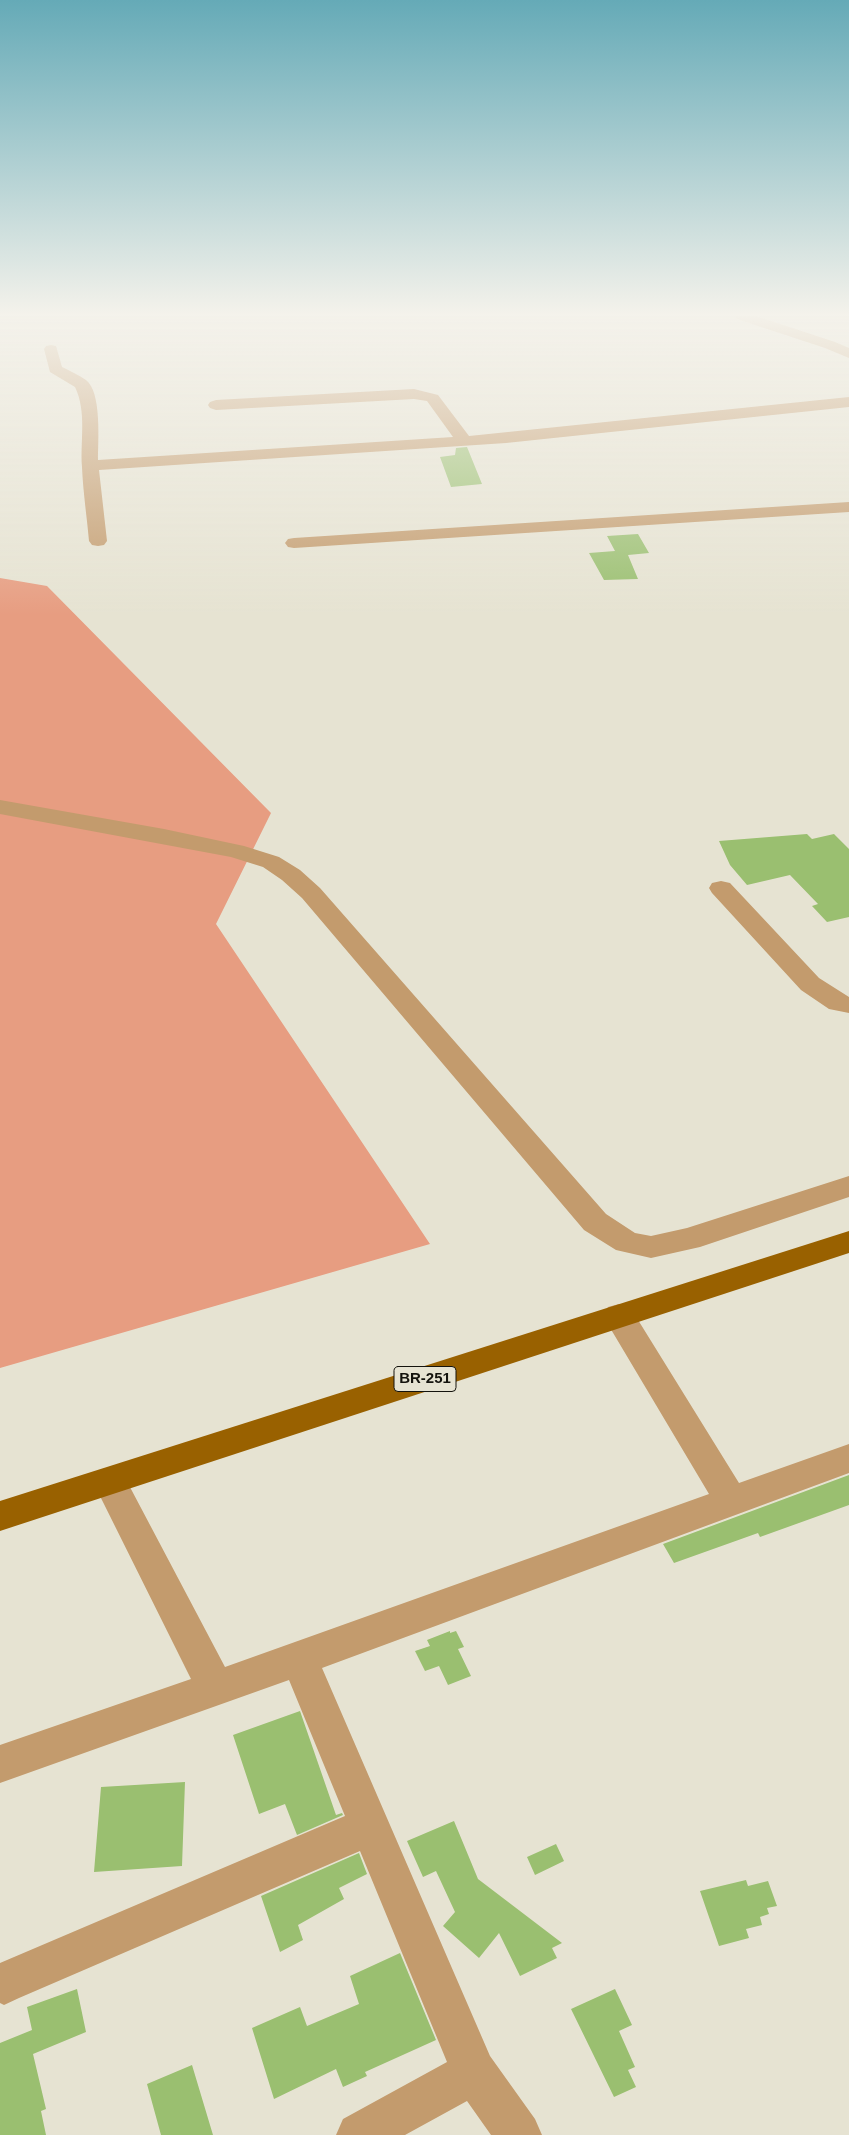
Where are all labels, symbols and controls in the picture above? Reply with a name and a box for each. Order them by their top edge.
road number: BR-251 [394,1366,456,1392]

